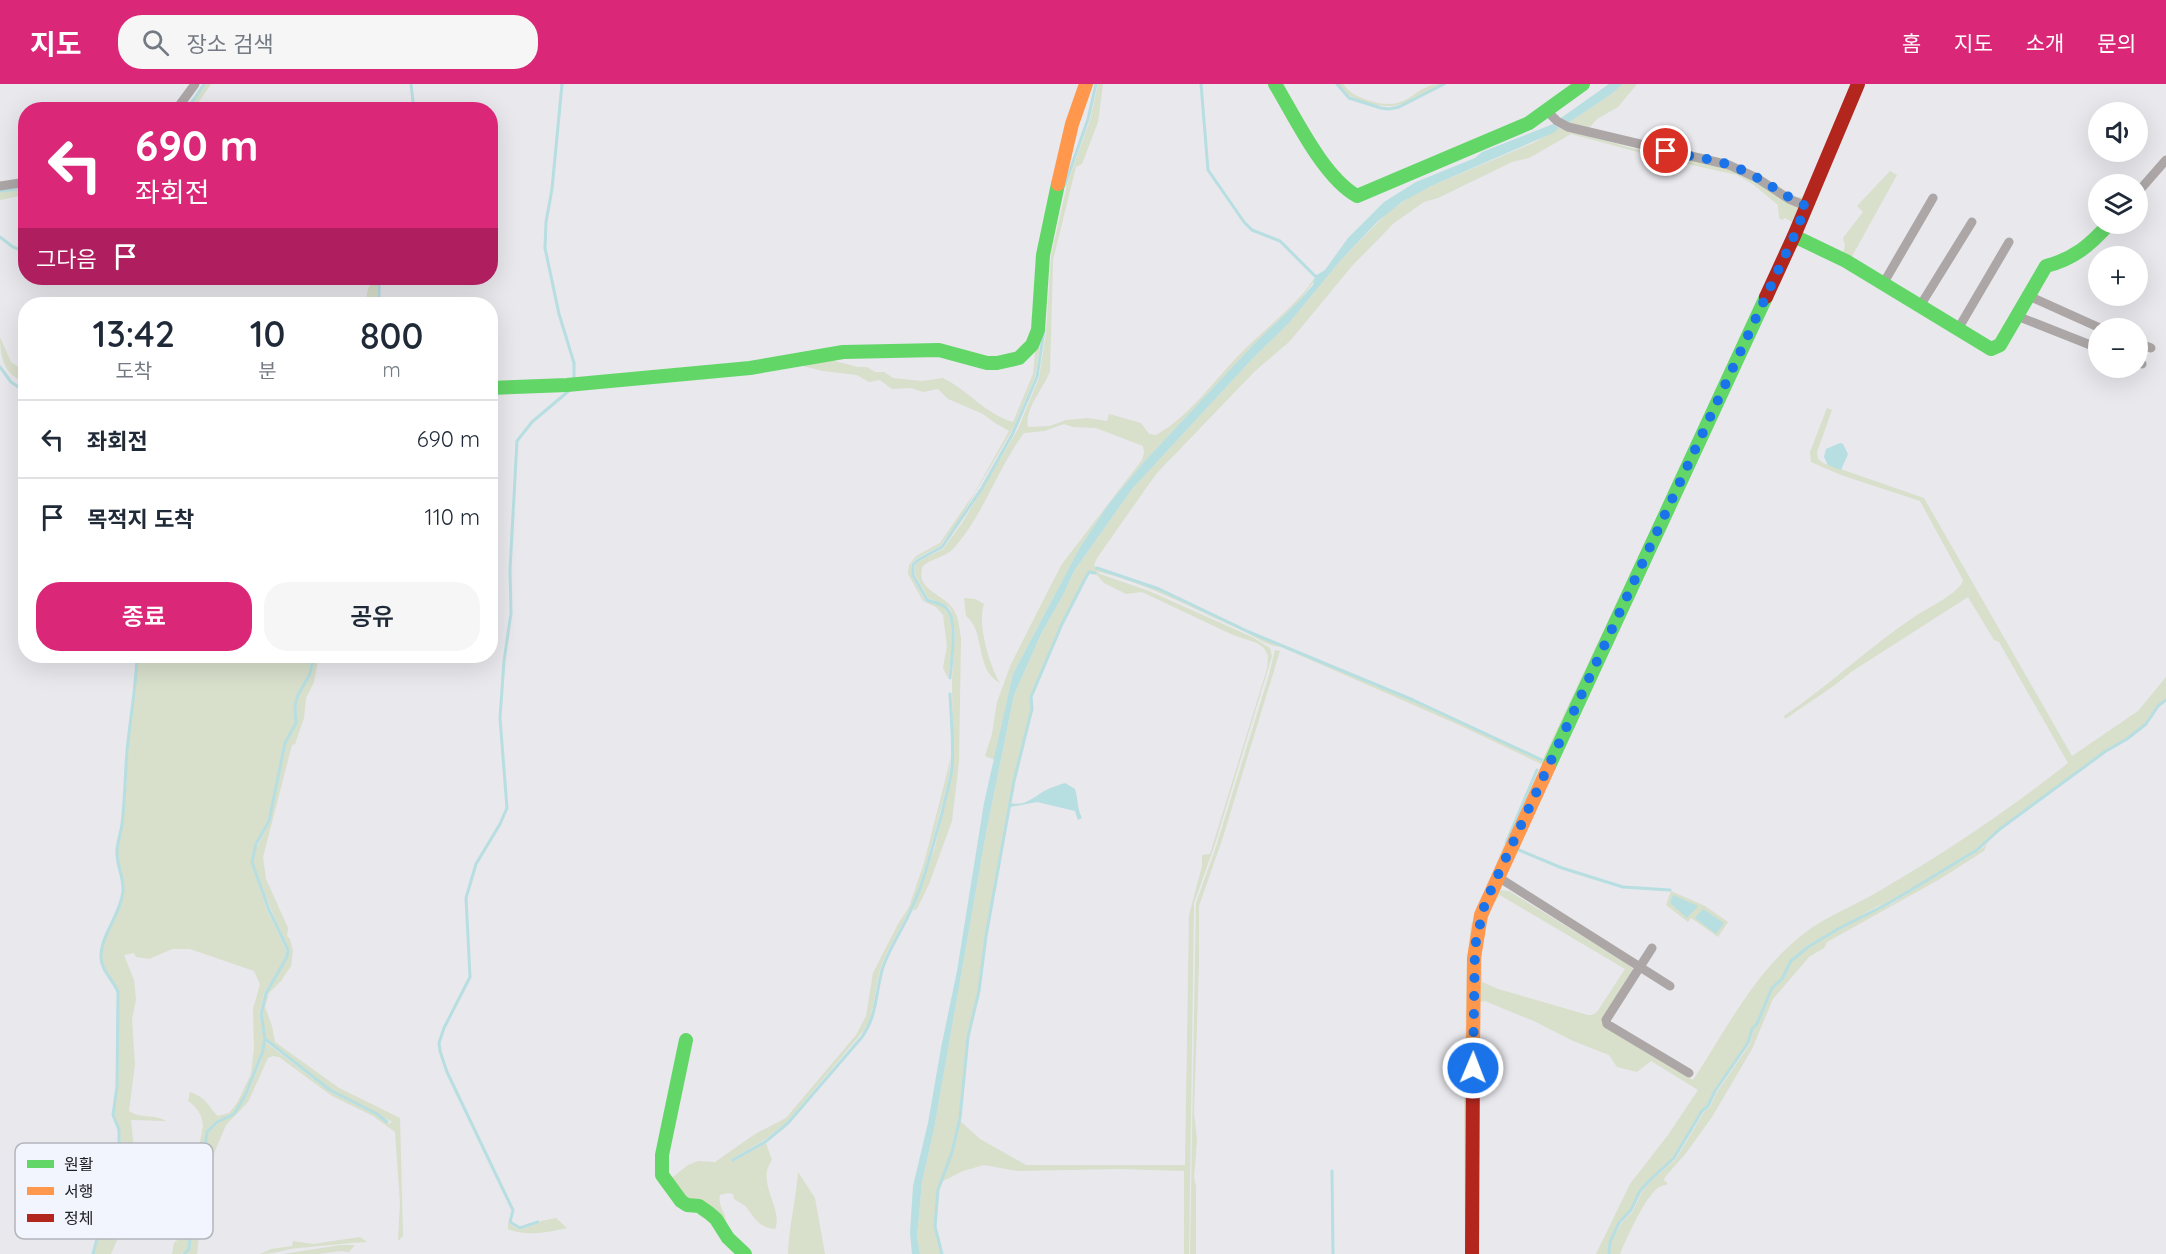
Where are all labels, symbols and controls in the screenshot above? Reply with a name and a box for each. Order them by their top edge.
search box [118,15,538,69]
text: 지도 [30,26,82,61]
icon: search [139,26,172,59]
text: 장소 검색 [187,30,274,58]
text: 홈 [1902,30,1921,56]
text: 지도 [1954,30,1993,56]
text: 소개 [2026,30,2064,56]
text: 문의 [2097,30,2136,56]
map controls [2088,102,2148,378]
button: sound [2088,102,2148,162]
text: 690 m [135,119,258,172]
pin [1640,125,1691,176]
icon: left [36,126,114,204]
icon: arrive [1649,134,1682,167]
button: layers [2088,174,2148,234]
text: 좌회전 [135,175,210,209]
icon: arrive [109,240,142,273]
text: 그다음 [36,245,97,273]
button: + [2088,246,2148,306]
text: 13:42 [93,311,175,356]
text: 10 [250,311,285,356]
text: 800 [360,313,423,358]
button: − [2088,318,2148,378]
text: m [383,357,401,382]
text: 도착 [115,358,152,383]
text: 분 [258,358,277,383]
icon: left [36,423,69,456]
text: 690 m [417,425,480,453]
text: 좌회전 [87,427,148,455]
icon: arrive [36,501,69,534]
text: 110 m [425,503,480,531]
text: 목적지 도착 [87,505,194,533]
button: 종료 [36,582,252,651]
button: 공유 [264,582,480,651]
position arrow [1441,1036,1505,1100]
legend [15,1143,213,1239]
text: 원활 [64,1154,94,1174]
text: 서행 [64,1181,93,1201]
text: 정체 [64,1208,93,1228]

